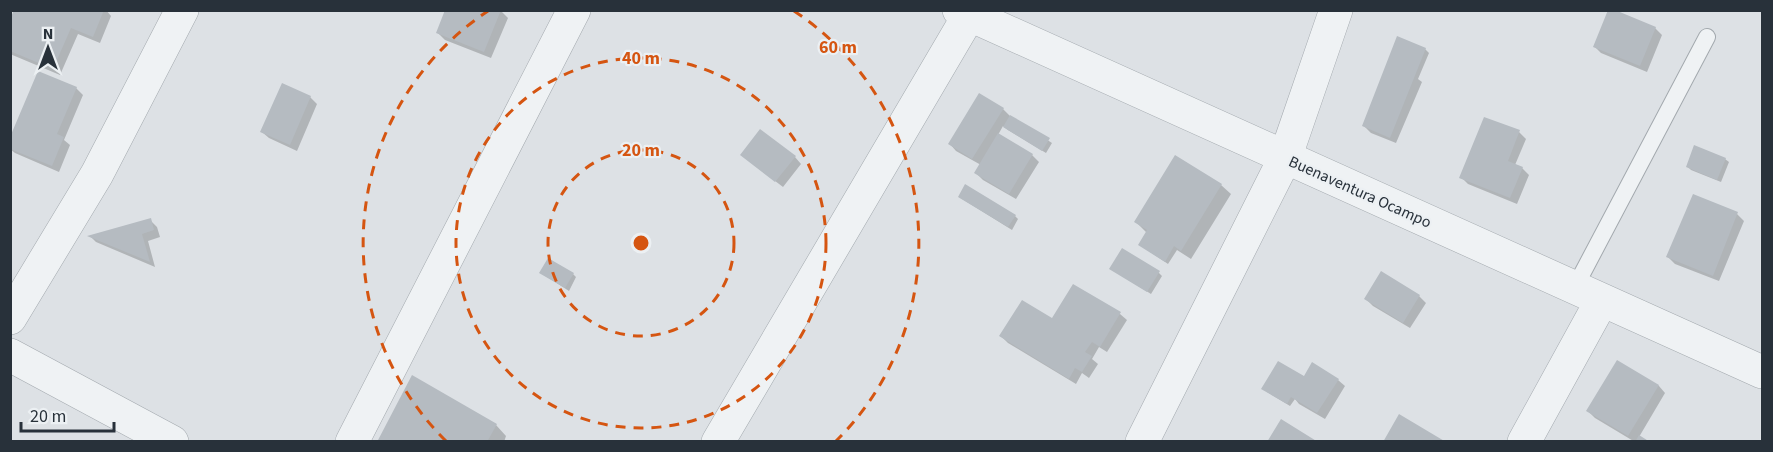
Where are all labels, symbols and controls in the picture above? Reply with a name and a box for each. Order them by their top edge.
north arrow [18,18,78,78]
text: N [43,23,53,45]
text: 60 m [819,35,857,60]
text: 40 m [622,46,660,71]
text: 20 m [622,138,660,163]
street label: Buenaventura Ocampo [1285,151,1435,233]
centre of rings [631,233,651,253]
scale bar [21,395,114,433]
text: 20 m [30,404,66,429]

